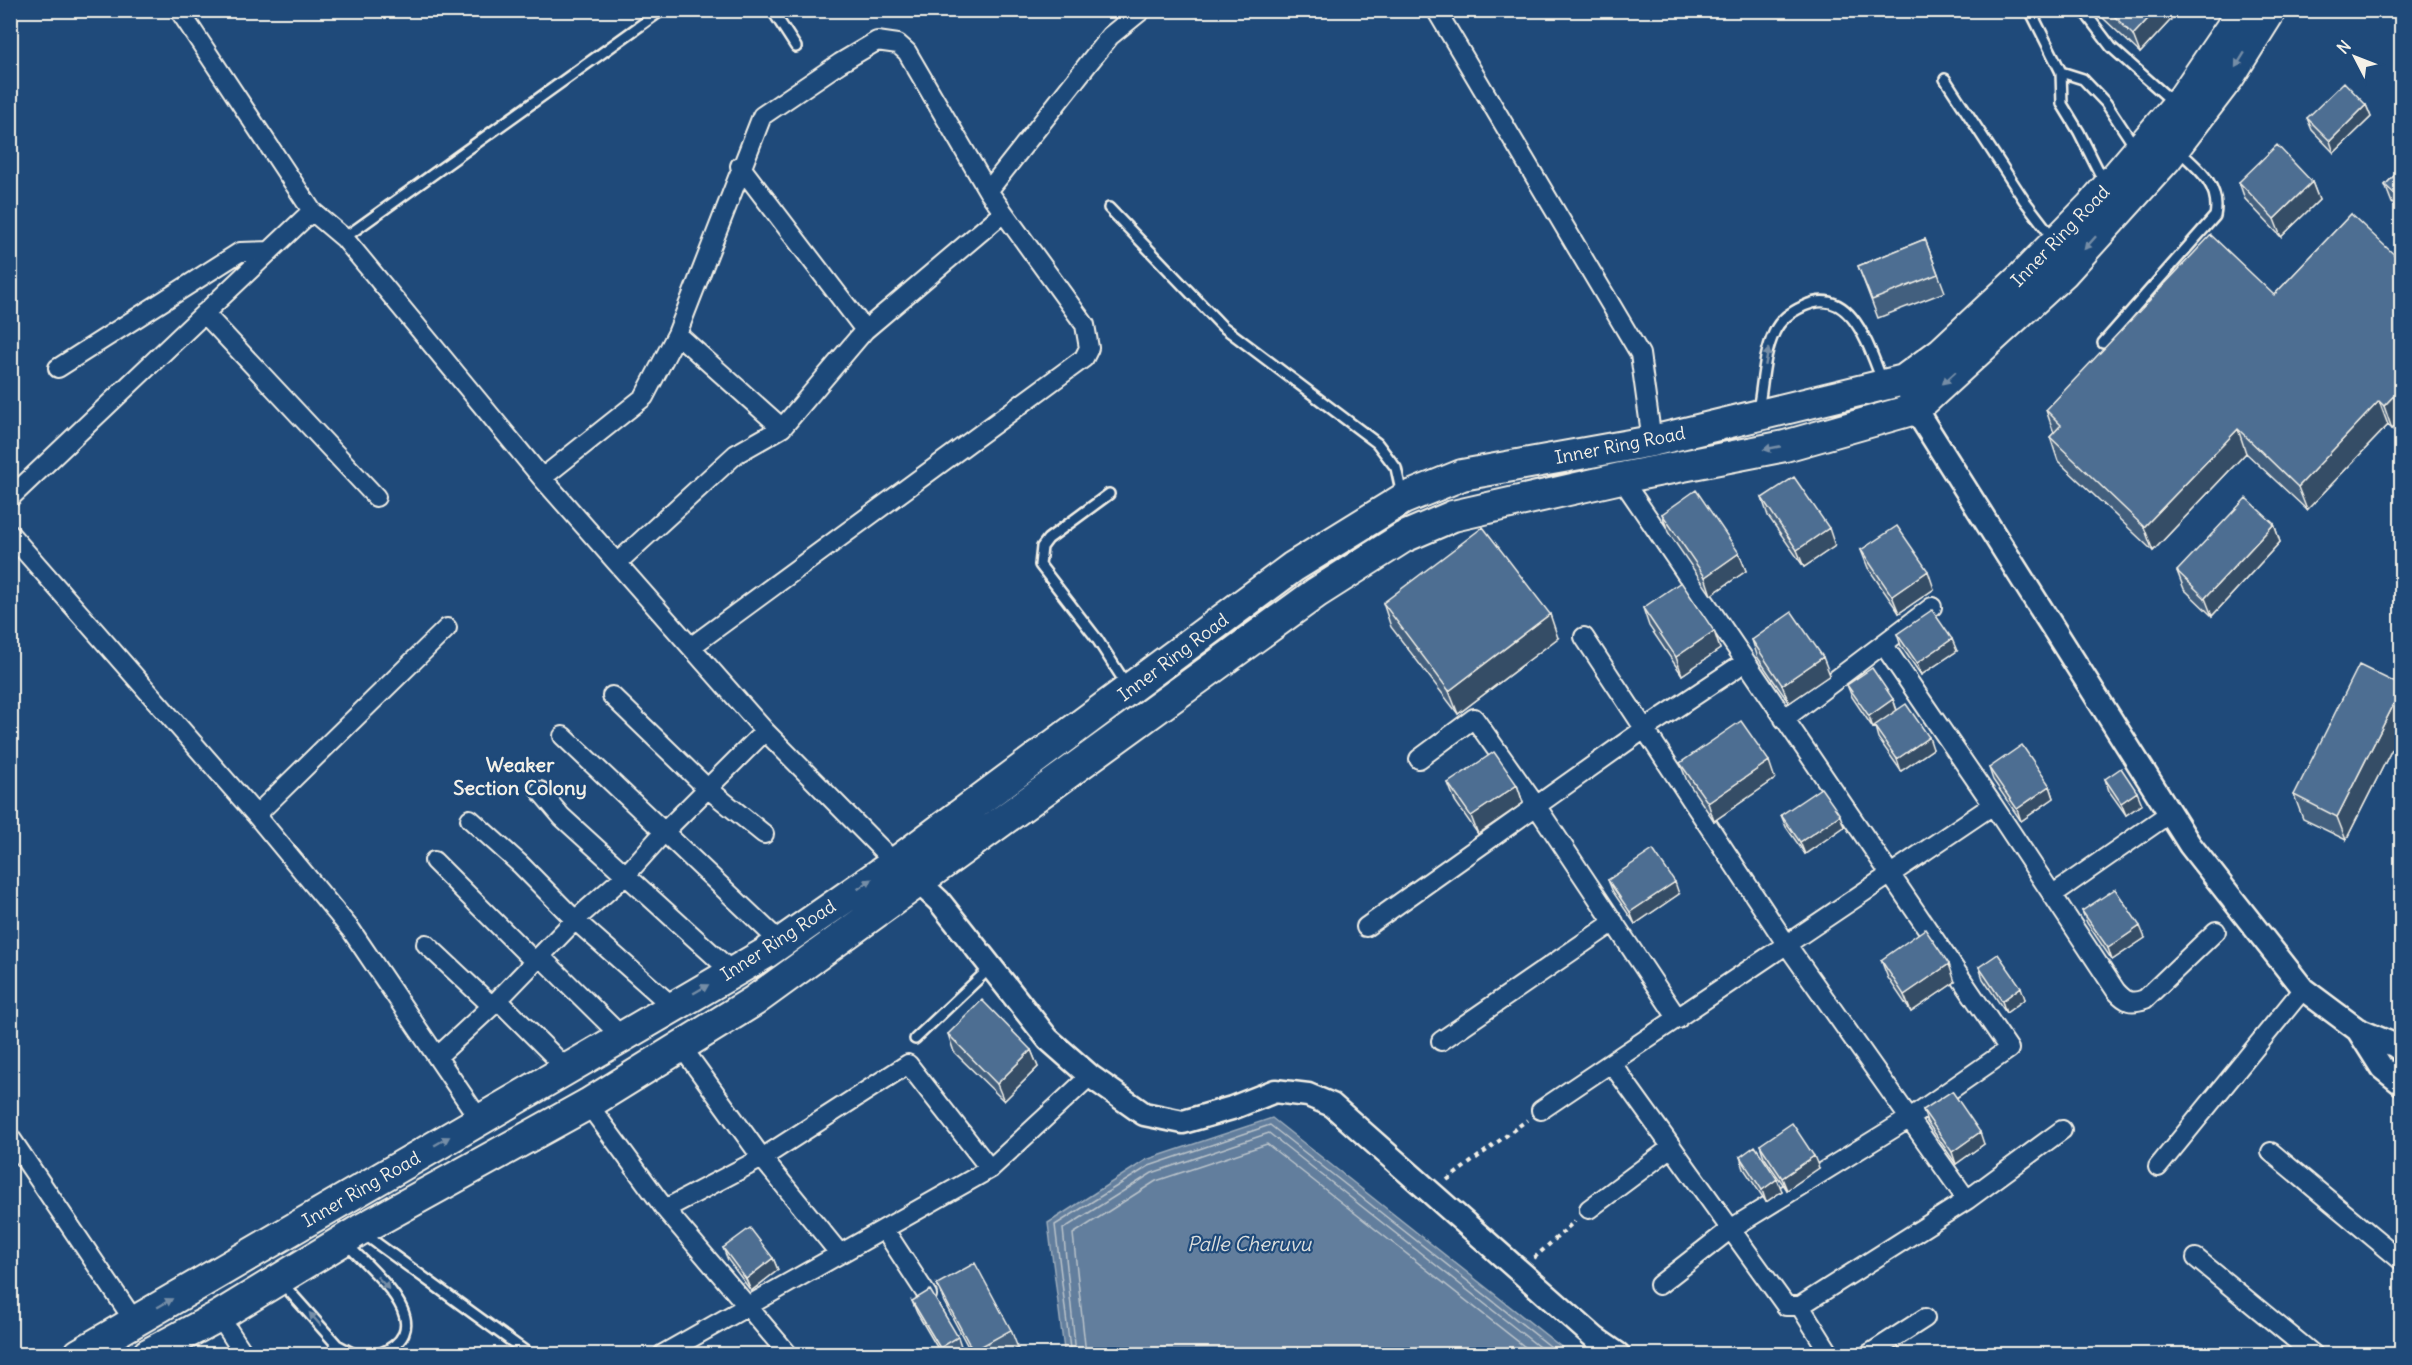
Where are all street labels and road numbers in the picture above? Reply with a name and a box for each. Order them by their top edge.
street label: Inner Ring Road [2006,180,2115,292]
street label: Inner Ring Road [1553,421,1688,469]
street label: Inner Ring Road [1113,608,1233,706]
street label: Inner Ring Road [716,894,840,986]
street label: Inner Ring Road [298,1146,424,1232]

